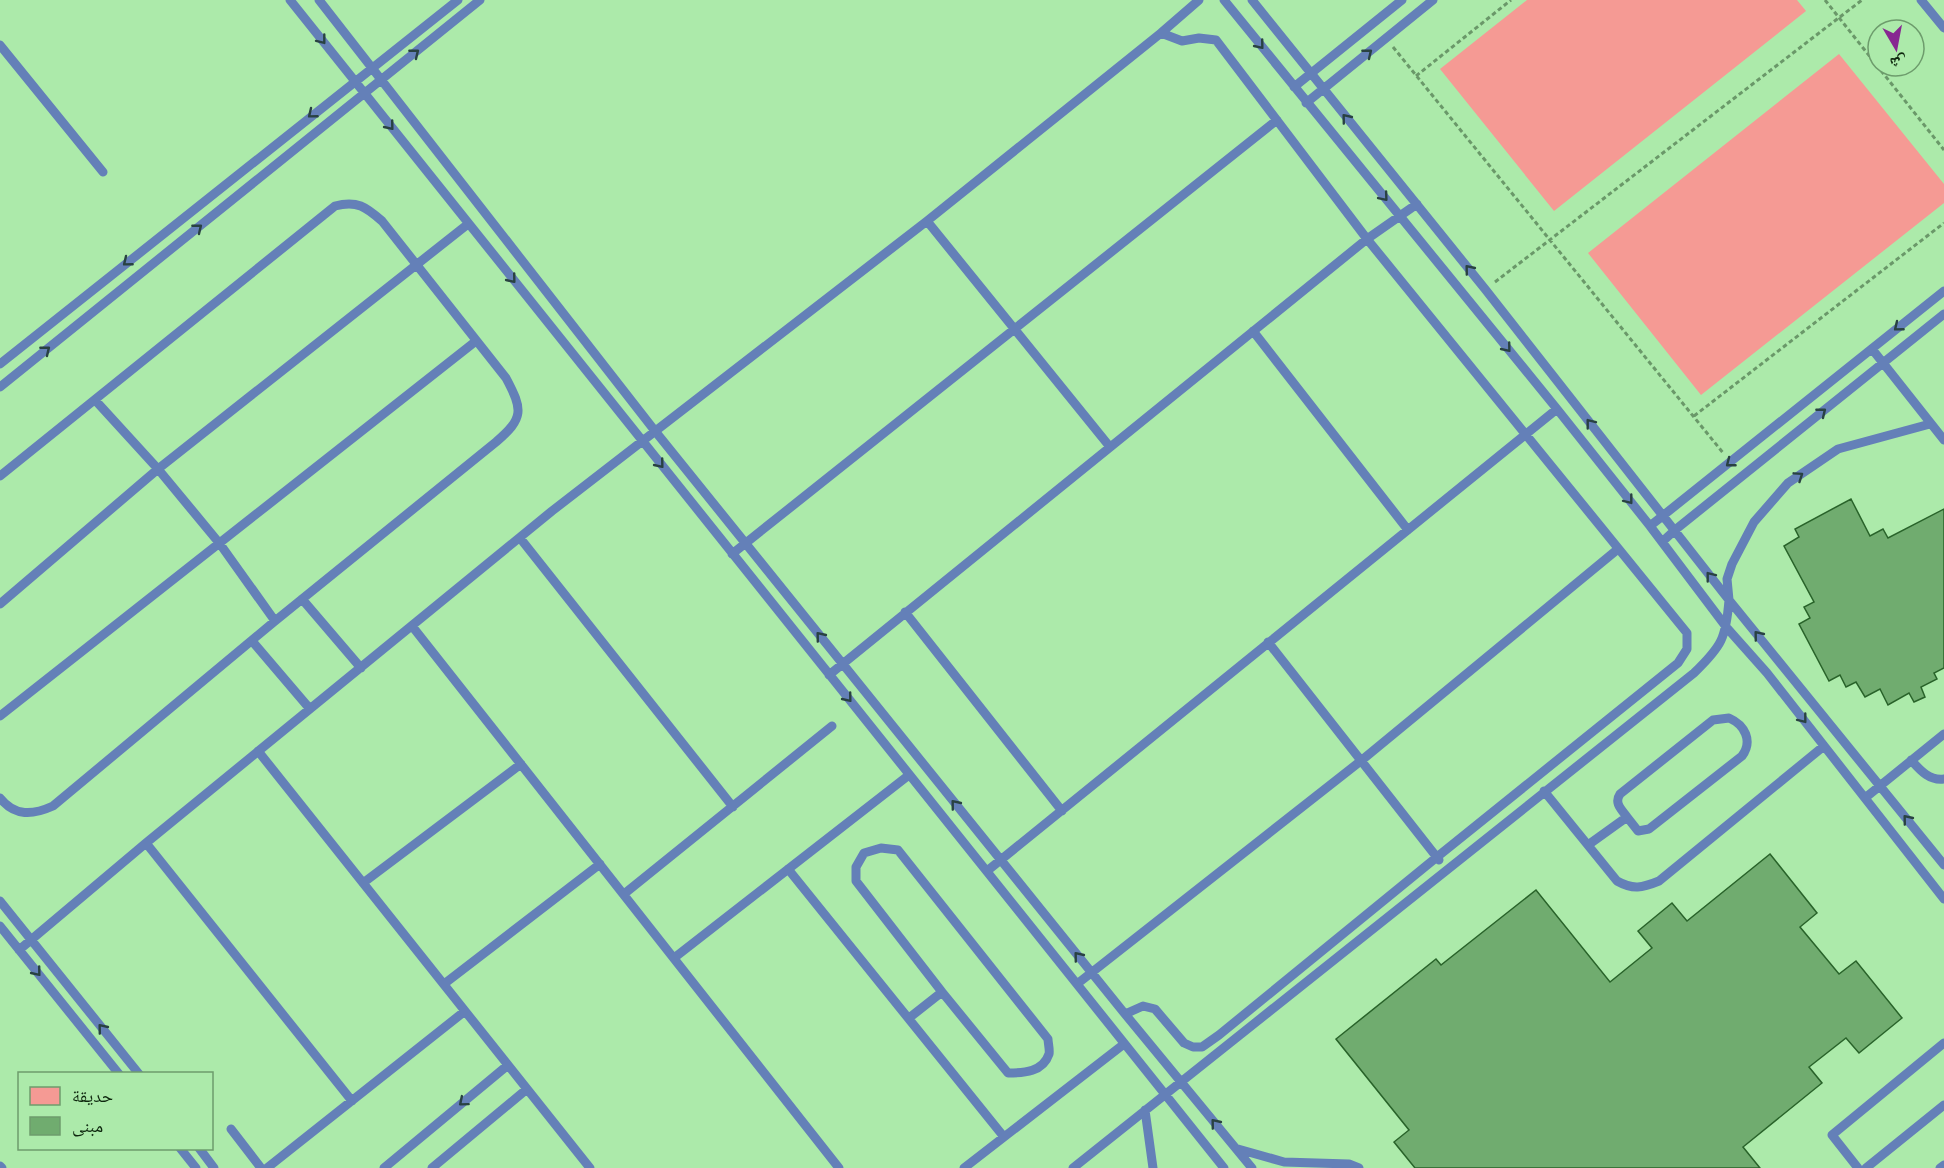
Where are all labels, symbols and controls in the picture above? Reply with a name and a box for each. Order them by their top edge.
north arrow [1866,18,1926,78]
one-way arrow [315,34,326,45]
one-way arrow [1253,39,1264,50]
one-way arrow [1361,49,1372,60]
text: ش [1888,49,1909,74]
one-way arrow [408,50,419,61]
one-way arrow [308,106,319,117]
one-way arrow [1343,114,1354,125]
one-way arrow [383,120,394,131]
one-way arrow [1376,190,1387,201]
one-way arrow [191,225,202,236]
one-way arrow [123,254,134,265]
one-way arrow [1466,265,1477,276]
one-way arrow [505,272,516,283]
one-way arrow [1894,320,1905,331]
one-way arrow [1500,341,1511,352]
one-way arrow [39,347,50,358]
one-way arrow [1815,409,1826,420]
one-way arrow [1586,418,1597,429]
one-way arrow [1726,455,1737,466]
one-way arrow [652,457,663,468]
one-way arrow [1793,471,1803,483]
one-way arrow [1622,493,1633,504]
one-way arrow [1707,571,1718,582]
one-way arrow [1754,631,1765,642]
one-way arrow [816,632,827,643]
one-way arrow [840,691,851,702]
one-way arrow [1796,713,1807,724]
one-way arrow [952,800,963,811]
one-way arrow [1903,815,1914,826]
one-way arrow [1074,952,1085,963]
one-way arrow [29,965,40,976]
one-way arrow [99,1024,110,1035]
legend [18,1072,213,1150]
text: حديقة [72,1084,113,1109]
one-way arrow [459,1095,470,1106]
text: مبنى [72,1114,103,1139]
one-way arrow [1211,1118,1222,1129]

